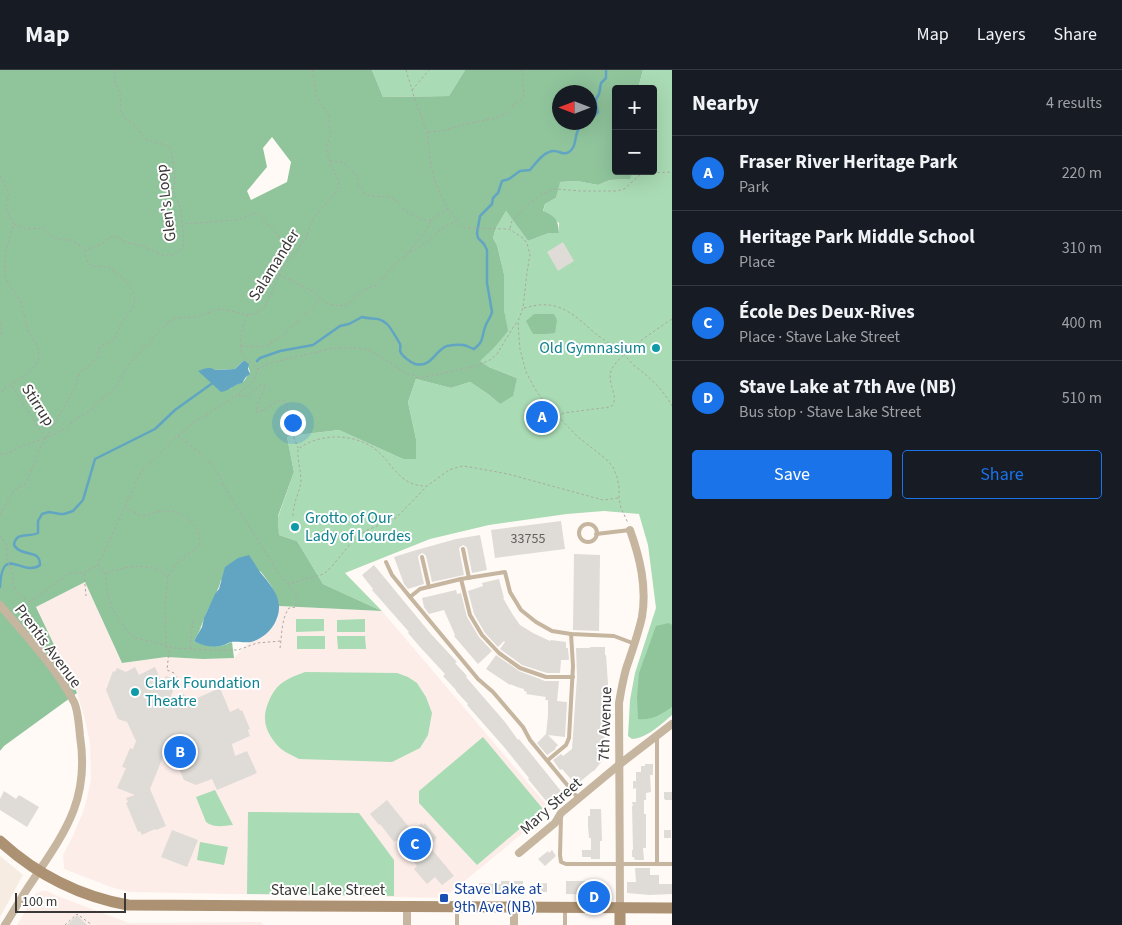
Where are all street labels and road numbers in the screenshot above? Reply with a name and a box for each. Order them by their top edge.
street label: Glen's Loop [150,163,182,243]
street label: Salamander [243,224,305,305]
street label: Stirrup [16,380,60,430]
street label: Prentis Avenue [9,600,87,692]
street label: 7th Avenue [593,686,617,762]
street label: Mary Street [515,772,587,840]
street label: Stave Lake Street [271,879,386,901]

